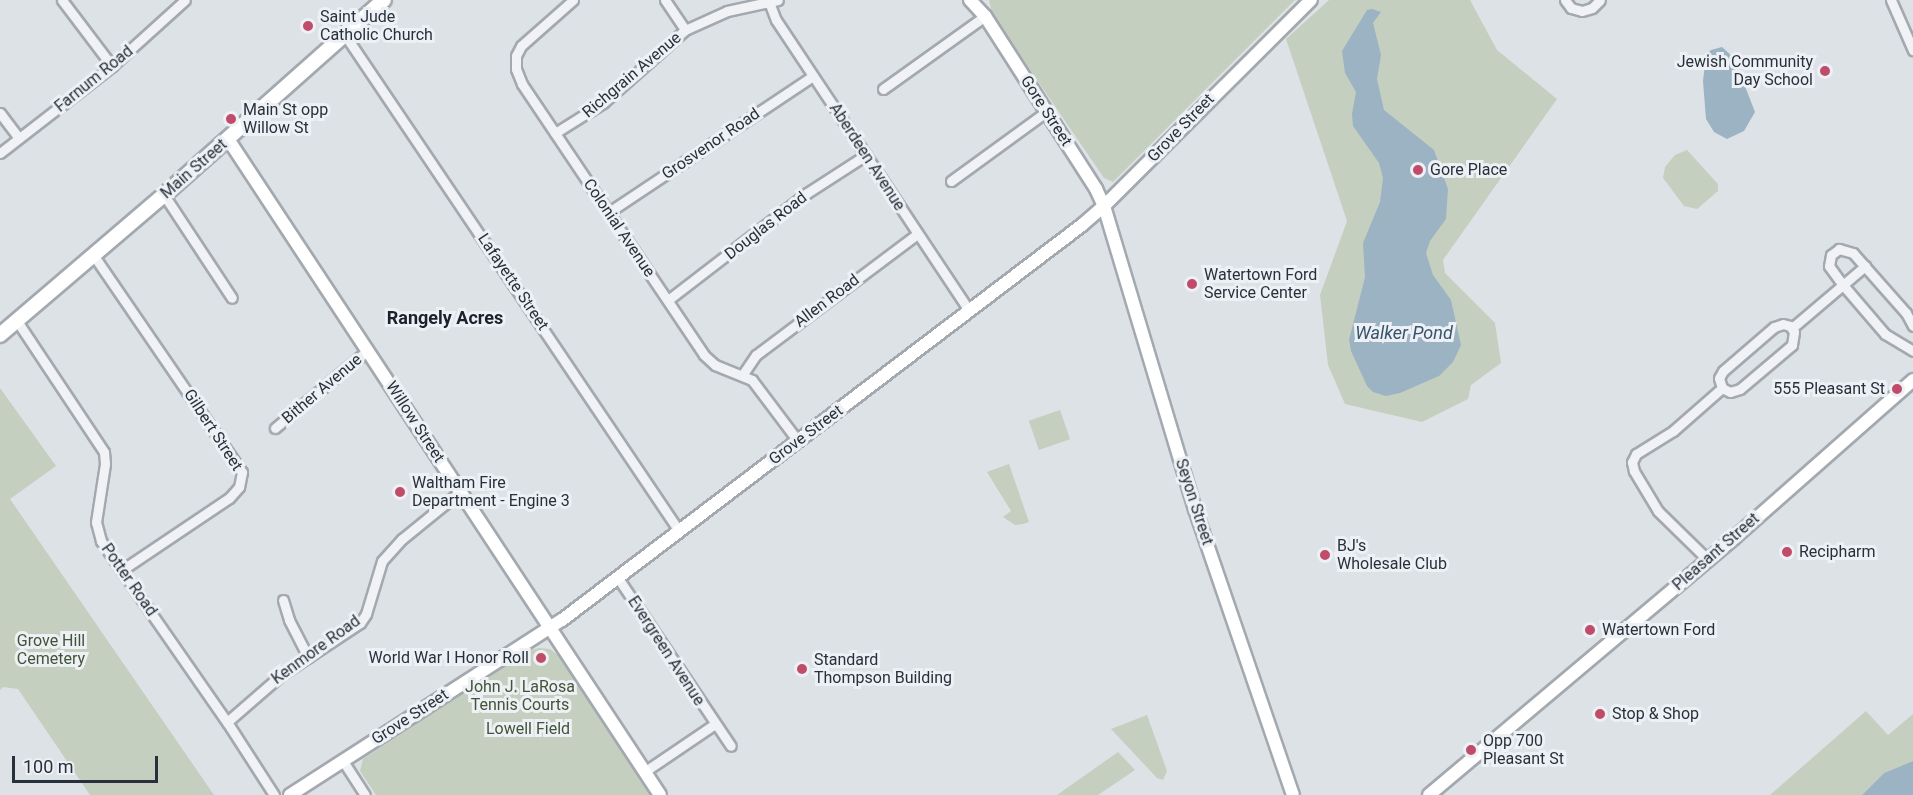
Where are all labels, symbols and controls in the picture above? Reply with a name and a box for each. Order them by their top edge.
place label: Saint Jude Catholic Church [320,7,433,45]
marker: Saint Jude Catholic Church [301,19,315,33]
street label: Richgrain Avenue [579,28,685,122]
street label: Farnum Road [51,42,137,116]
place label: Jewish Community Day School [1677,52,1813,90]
marker: Jewish Community Day School [1818,64,1832,78]
street label: Gore Street [1016,72,1076,150]
street label: Grove Street [1144,90,1218,166]
place label: Main St opp Willow St [243,100,328,138]
street label: Aberdeen Avenue [825,100,909,214]
street label: Grosvenor Road [658,104,764,184]
marker: Main St opp Willow St [224,112,238,126]
street label: Main Street [157,135,231,203]
place label: Gore Place [1430,160,1507,180]
marker: Gore Place [1411,163,1425,177]
street label: Colonial Avenue [579,175,659,281]
street label: Douglas Road [721,188,811,264]
street label: Lafayette Street [474,230,552,334]
place label: Watertown Ford Service Center [1204,265,1317,303]
street label: Allen Road [791,270,863,332]
marker: Watertown Ford Service Center [1185,277,1199,291]
district label: Rangely Acres [387,307,503,329]
water label: Walker Pond [1355,322,1453,344]
street label: Bither Avenue [278,350,366,428]
street label: Willow Street [382,378,448,466]
place label: 555 Pleasant St [1773,379,1885,399]
marker: 555 Pleasant St [1890,382,1904,396]
street label: Gilbert Street [180,386,246,474]
street label: Grove Street [765,401,847,469]
street label: Seyon Street [1171,456,1217,548]
place label: Waltham Fire Department - Engine 3 [412,473,570,511]
marker: Waltham Fire Department - Engine 3 [393,485,407,499]
street label: Pleasant Street [1669,509,1763,595]
place label: BJ's Wholesale Club [1337,536,1447,574]
street label: Potter Road [97,540,161,620]
place label: Recipharm [1799,542,1876,562]
marker: Recipharm [1780,545,1794,559]
marker: BJ's Wholesale Club [1318,548,1332,562]
street label: Evergreen Avenue [623,593,709,709]
street label: Kenmore Road [268,611,364,689]
place label: Watertown Ford [1602,620,1715,640]
marker: Watertown Ford [1583,623,1597,637]
park label: Grove Hill Cemetery [17,631,85,669]
place label: World War I Honor Roll [369,648,529,668]
place label: Standard Thompson Building [814,650,952,688]
marker: World War I Honor Roll [534,651,548,665]
marker: Standard Thompson Building [795,662,809,676]
park label: John J. LaRosa Tennis Courts [465,677,575,715]
street label: Grove Street [368,685,452,749]
place label: Stop & Shop [1612,704,1699,724]
marker: Stop & Shop [1593,707,1607,721]
park label: Lowell Field [486,719,570,739]
place label: Opp 700 Pleasant St [1483,731,1564,769]
marker: Opp 700 Pleasant St [1464,743,1478,757]
scale bar [15,744,160,782]
text: 100 m [23,756,74,777]

